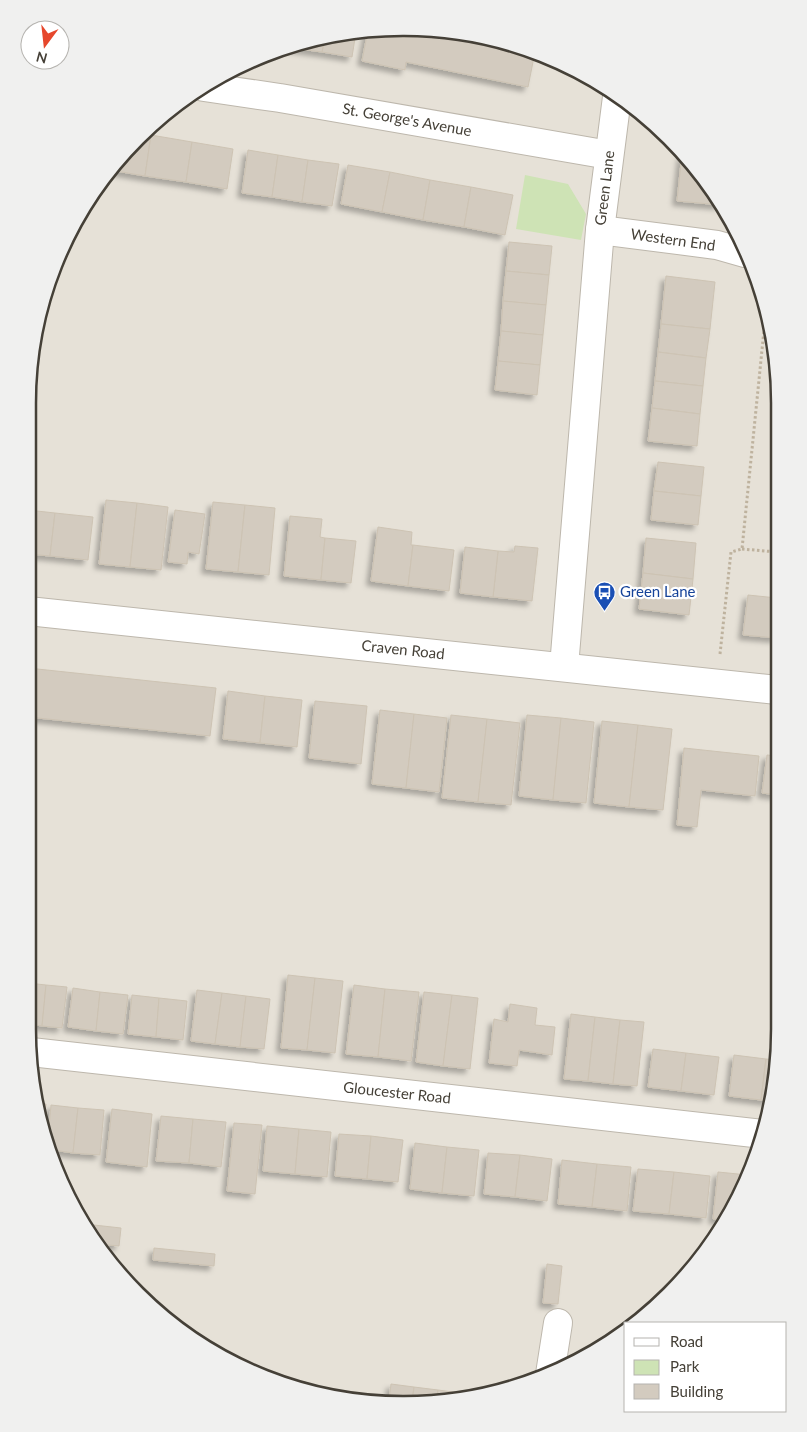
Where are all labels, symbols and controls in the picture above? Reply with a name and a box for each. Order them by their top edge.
north arrow [20,20,70,70]
text: N [34,48,49,68]
street label: St. George's Avenue [341,99,473,139]
street label: Green Lane [590,149,618,226]
street label: Western End [630,224,717,254]
bus stop icon: Green Lane [592,580,616,611]
place label: Green Lane [620,582,696,600]
street label: Craven Road [361,636,446,662]
street label: Gloucester Road [342,1077,452,1107]
legend [624,1322,787,1412]
text: Road [670,1332,703,1350]
text: Park [670,1357,700,1375]
text: Building [670,1382,723,1400]

